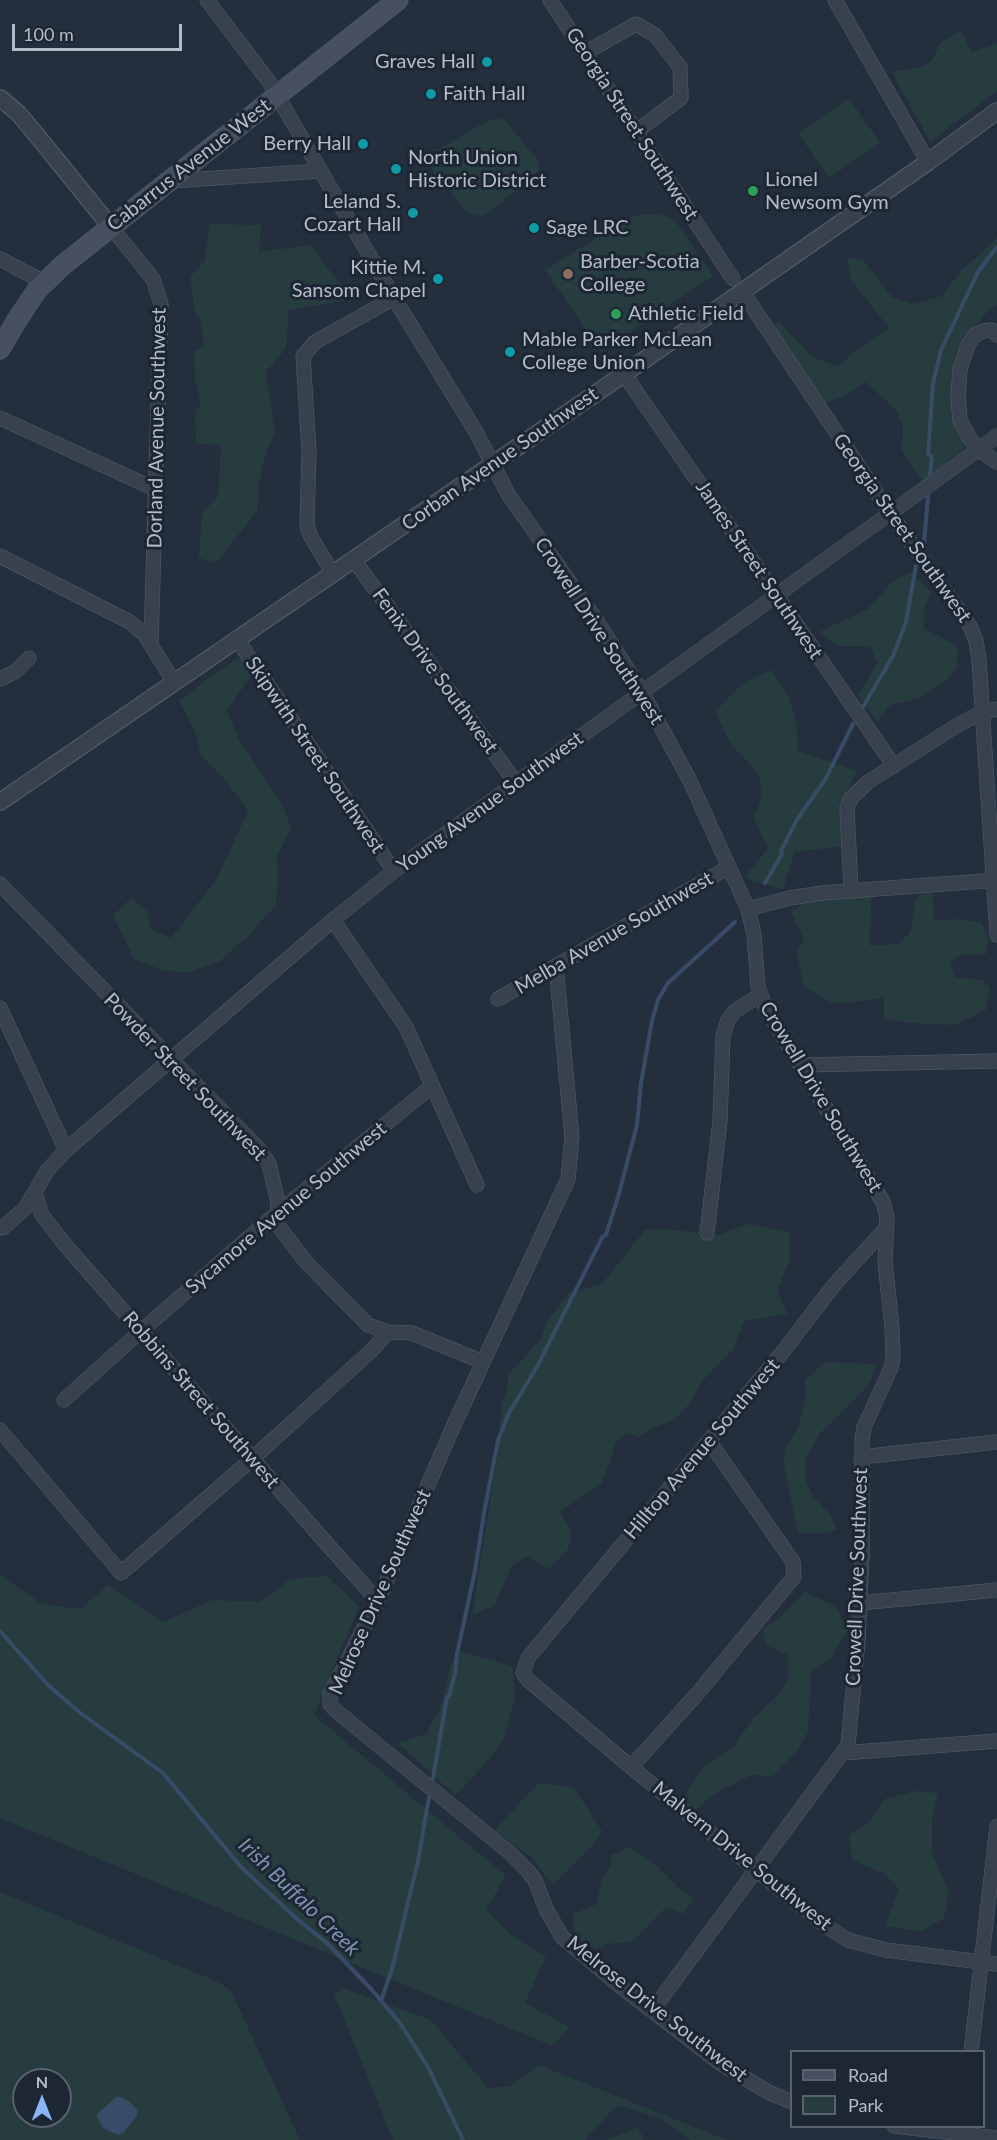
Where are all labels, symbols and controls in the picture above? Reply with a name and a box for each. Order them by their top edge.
scale bar [15,12,184,50]
text: 100 m [23,23,74,45]
street label: Georgia Street Southwest [561,23,703,225]
place label: Graves Hall [375,50,475,74]
marker: Graves Hall [480,55,494,69]
place label: Faith Hall [443,82,525,106]
marker: Faith Hall [424,87,438,101]
street label: Cabarrus Avenue West [102,94,276,236]
place label: Berry Hall [263,132,351,156]
marker: Berry Hall [356,137,370,151]
place label: North Union Historic District [408,146,546,193]
marker: North Union Historic District [389,162,403,176]
place label: Lionel Newsom Gym [765,168,889,215]
marker: Lionel Newsom Gym [746,184,760,198]
place label: Leland S. Cozart Hall [304,190,401,237]
marker: Leland S. Cozart Hall [406,206,420,220]
place label: Sage LRC [546,216,629,240]
marker: Sage LRC [527,221,541,235]
place label: Barber-Scotia College [580,250,700,297]
place label: Kittie M. Sansom Chapel [292,256,426,303]
marker: Barber-Scotia College [561,267,575,281]
marker: Kittie M. Sansom Chapel [431,272,445,286]
place label: Athletic Field [628,302,744,326]
street label: Dorland Avenue Southwest [143,307,171,549]
marker: Athletic Field [609,307,623,321]
place label: Mable Parker McLean College Union [522,328,712,375]
marker: Mable Parker McLean College Union [503,345,517,359]
street label: Corban Avenue Southwest [397,382,603,536]
street label: Georgia Street Southwest [828,429,976,627]
street label: James Street Southwest [690,476,828,664]
street label: Crowell Drive Southwest [529,533,669,729]
street label: Fenix Drive Southwest [367,584,503,758]
street label: Skipwith Street Southwest [240,652,390,858]
street label: Young Avenue Southwest [392,726,588,878]
street label: Melba Avenue Southwest [511,866,717,1000]
street label: Powder Street Southwest [99,988,271,1166]
street label: Crowell Drive Southwest [754,997,888,1197]
street label: Sycamore Avenue Southwest [181,1117,391,1299]
street label: Robbins Street Southwest [118,1307,284,1493]
street label: Hilltop Avenue Southwest [619,1354,785,1544]
street label: Crowell Drive Southwest [841,1467,873,1687]
street label: Melrose Drive Southwest [324,1486,436,1698]
street label: Malvern Drive Southwest [648,1776,836,1936]
water label: Irish Buffalo Creek [233,1833,365,1961]
street label: Melrose Drive Southwest [562,1931,752,2087]
legend [790,2050,985,2128]
text: Road [848,2064,888,2086]
north arrow [12,2068,72,2128]
text: N [36,2072,48,2091]
text: Park [848,2094,883,2116]

